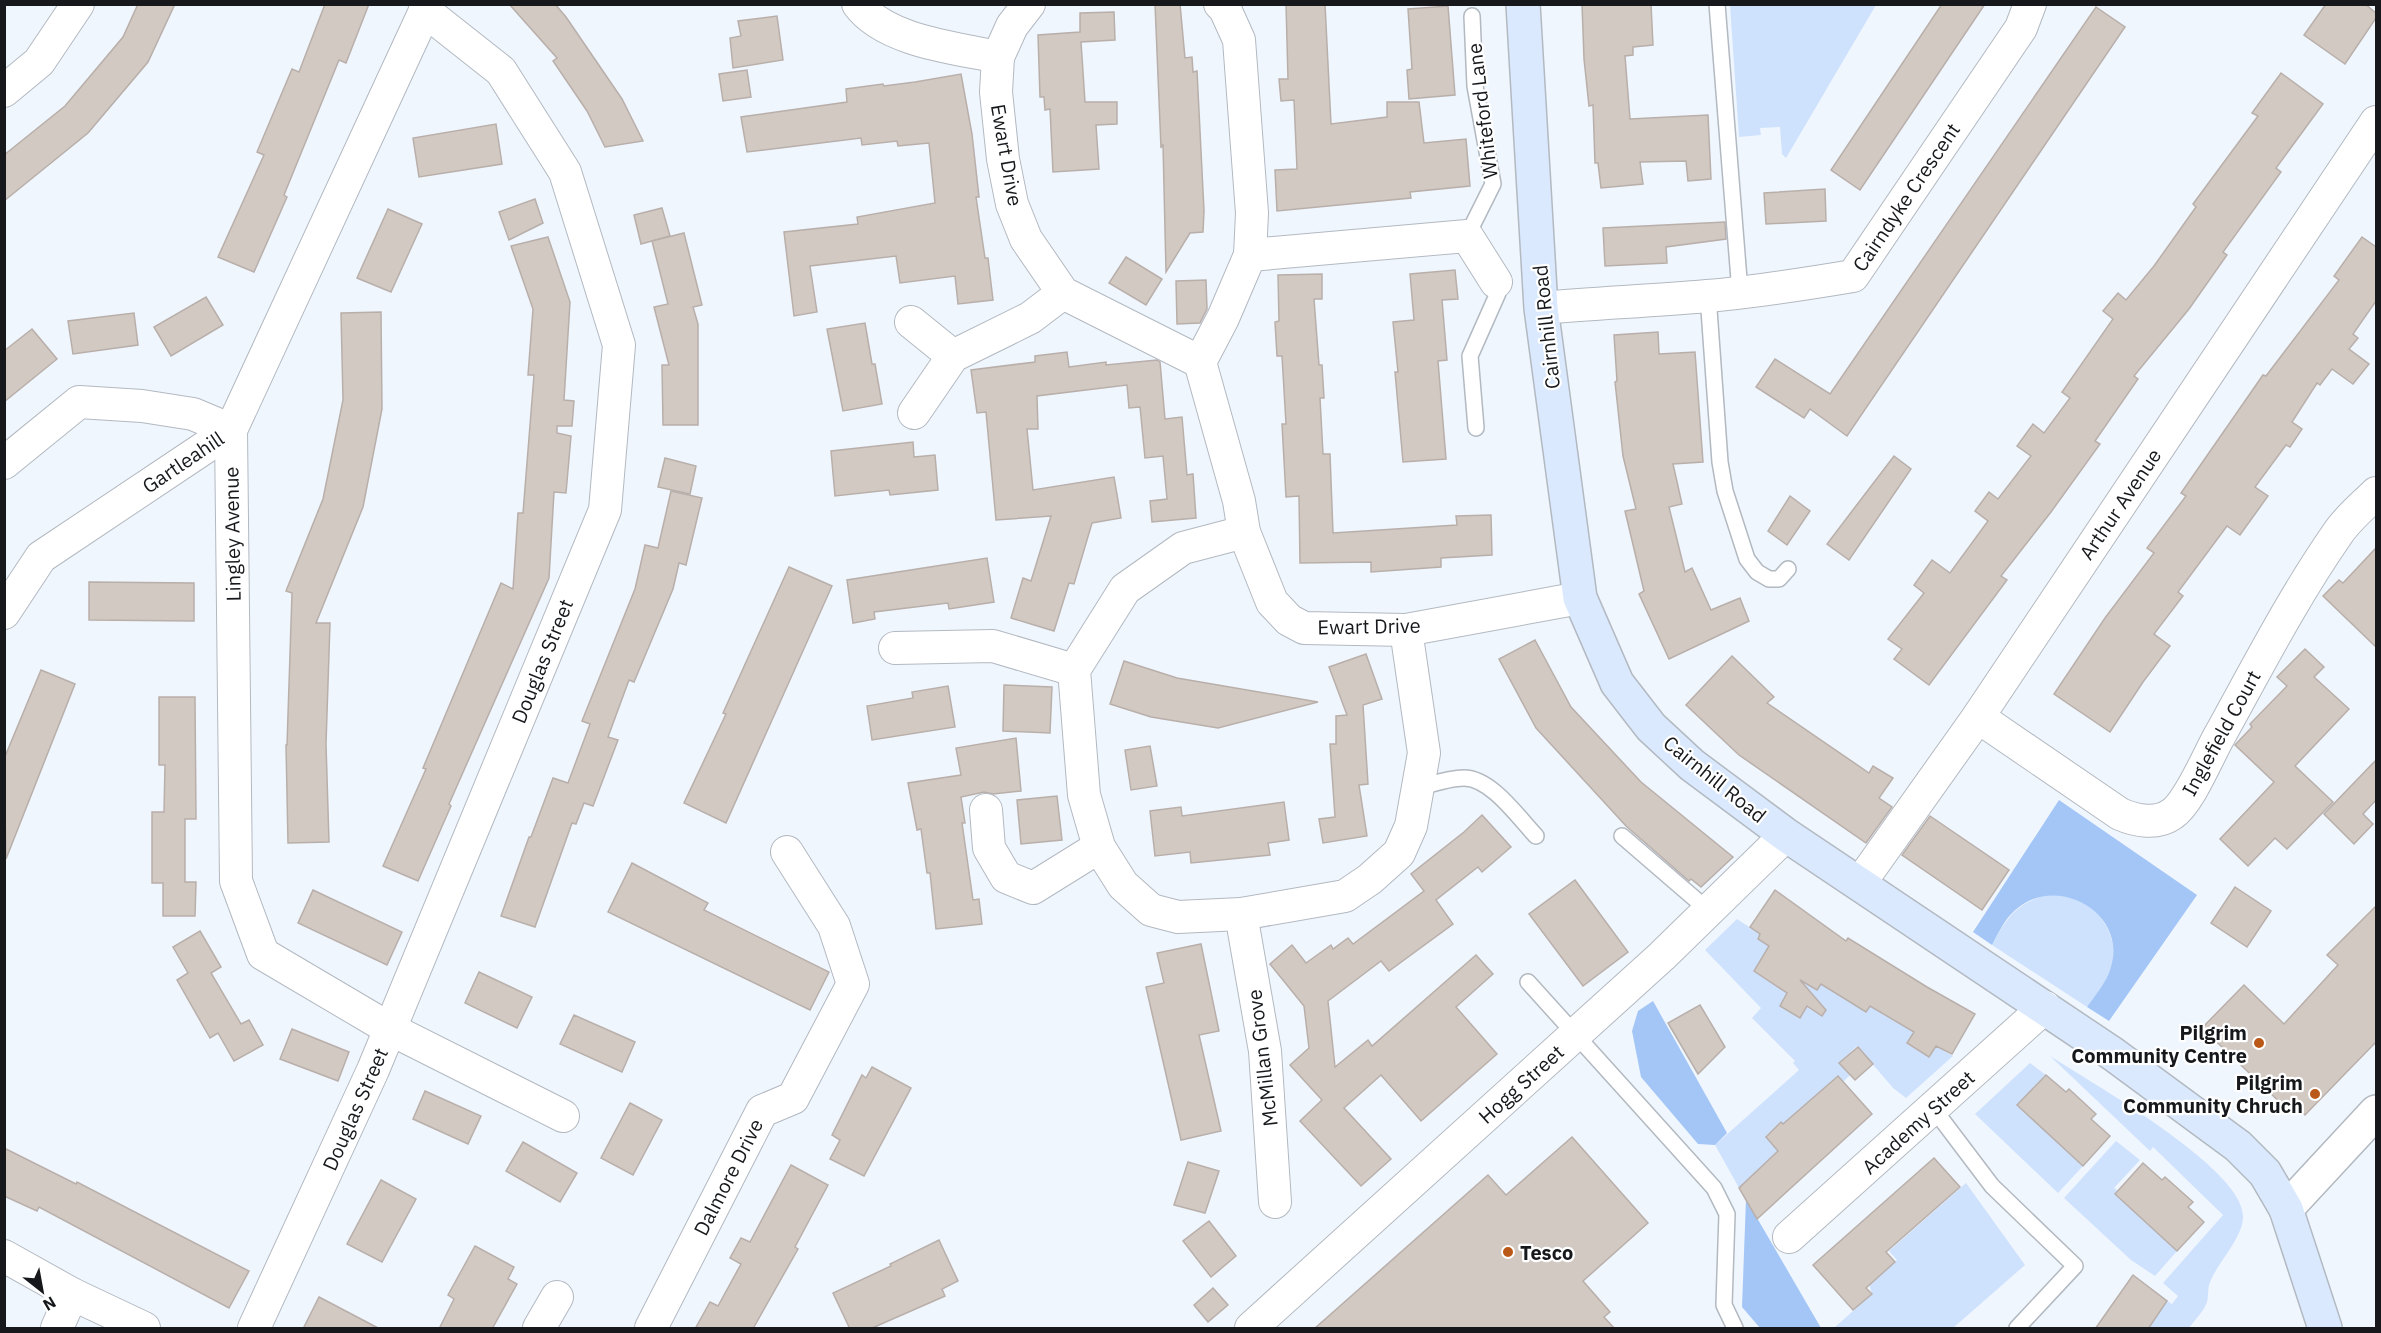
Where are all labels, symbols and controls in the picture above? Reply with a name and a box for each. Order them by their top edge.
street label: Whiteford Lane [1460,42,1504,180]
street label: Ewart Drive [985,102,1029,208]
street label: Cairndyke Crescent [1846,117,1966,277]
street label: Cairnhill Road [1526,264,1566,390]
street label: Gartleahill [137,425,229,499]
street label: Arthur Avenue [2073,443,2167,565]
street label: Lingley Avenue [217,466,247,602]
street label: Douglas Street [505,595,579,727]
street label: Ewart Drive [1317,612,1421,640]
street label: Inglefield Court [2175,665,2267,801]
street label: Cairnhill Road [1658,729,1772,829]
street label: McMillan Grove [1240,988,1284,1128]
place label: Pilgrim Community Centre [2071,1019,2247,1069]
marker: Pilgrim Community Centre [2252,1036,2266,1050]
street label: Hogg Street [1473,1038,1569,1130]
street label: Douglas Street [316,1043,394,1175]
street label: Academy Street [1856,1064,1980,1180]
place label: Pilgrim Community Chruch [2123,1069,2303,1119]
marker: Pilgrim Community Chruch [2308,1087,2322,1101]
street label: Dalmore Drive [687,1114,769,1240]
place label: Tesco [1520,1239,1573,1266]
marker: Tesco [1501,1245,1515,1259]
north arrow [12,1261,72,1321]
text: N [40,1292,60,1315]

